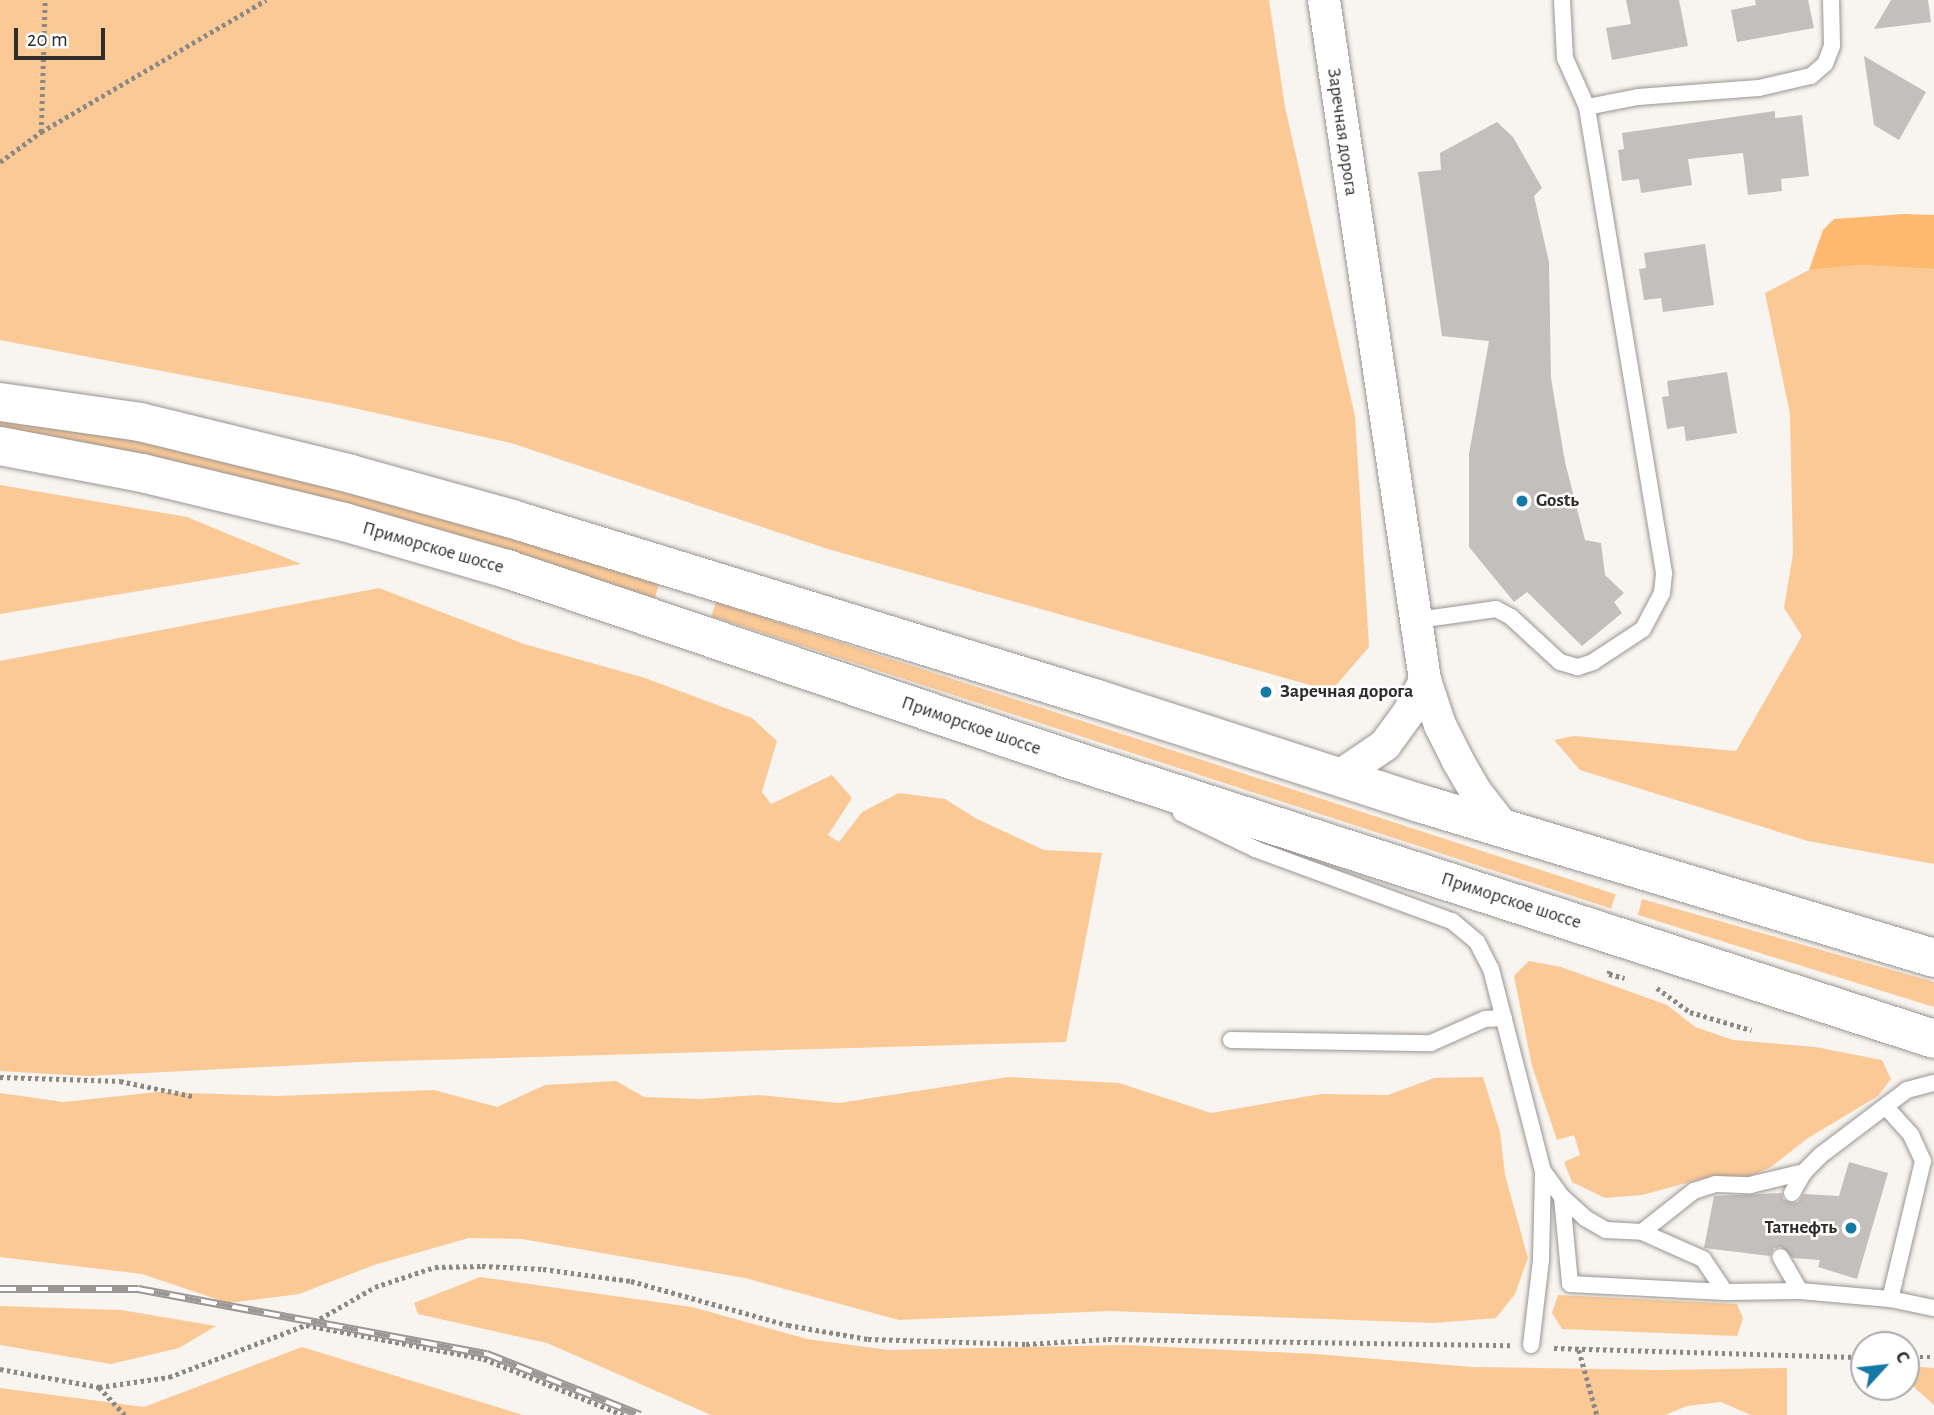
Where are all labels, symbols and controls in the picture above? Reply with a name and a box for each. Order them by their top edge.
scale bar [18,14,108,58]
text: 20 m [27,29,68,50]
street label: Заречная дорога [1322,67,1362,197]
place label: Gostь [1536,490,1579,512]
marker: Gostь [1514,493,1530,509]
street label: Приморское шоссе [360,517,506,579]
place label: Заречная дорога [1280,681,1413,703]
marker: Заречная дорога [1258,684,1274,700]
street label: Приморское шоссе [898,691,1044,761]
street label: Приморское шоссе [1438,868,1584,934]
place label: Татнефть [1764,1217,1837,1239]
marker: Татнефть [1843,1220,1859,1236]
north arrow [1850,1331,1920,1401]
text: С [1892,1348,1913,1366]

